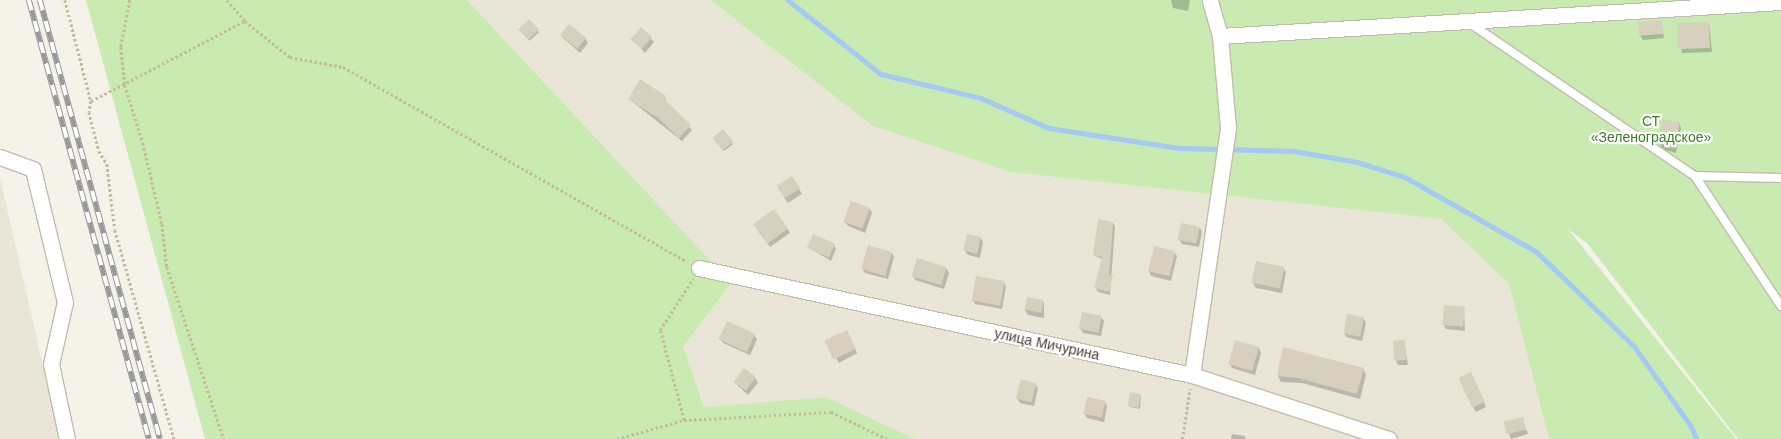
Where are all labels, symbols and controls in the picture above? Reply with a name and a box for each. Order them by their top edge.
park label: СТ «Зеленоградское» [1591,113,1711,146]
street label: улица Мичурина [993,325,1101,363]

